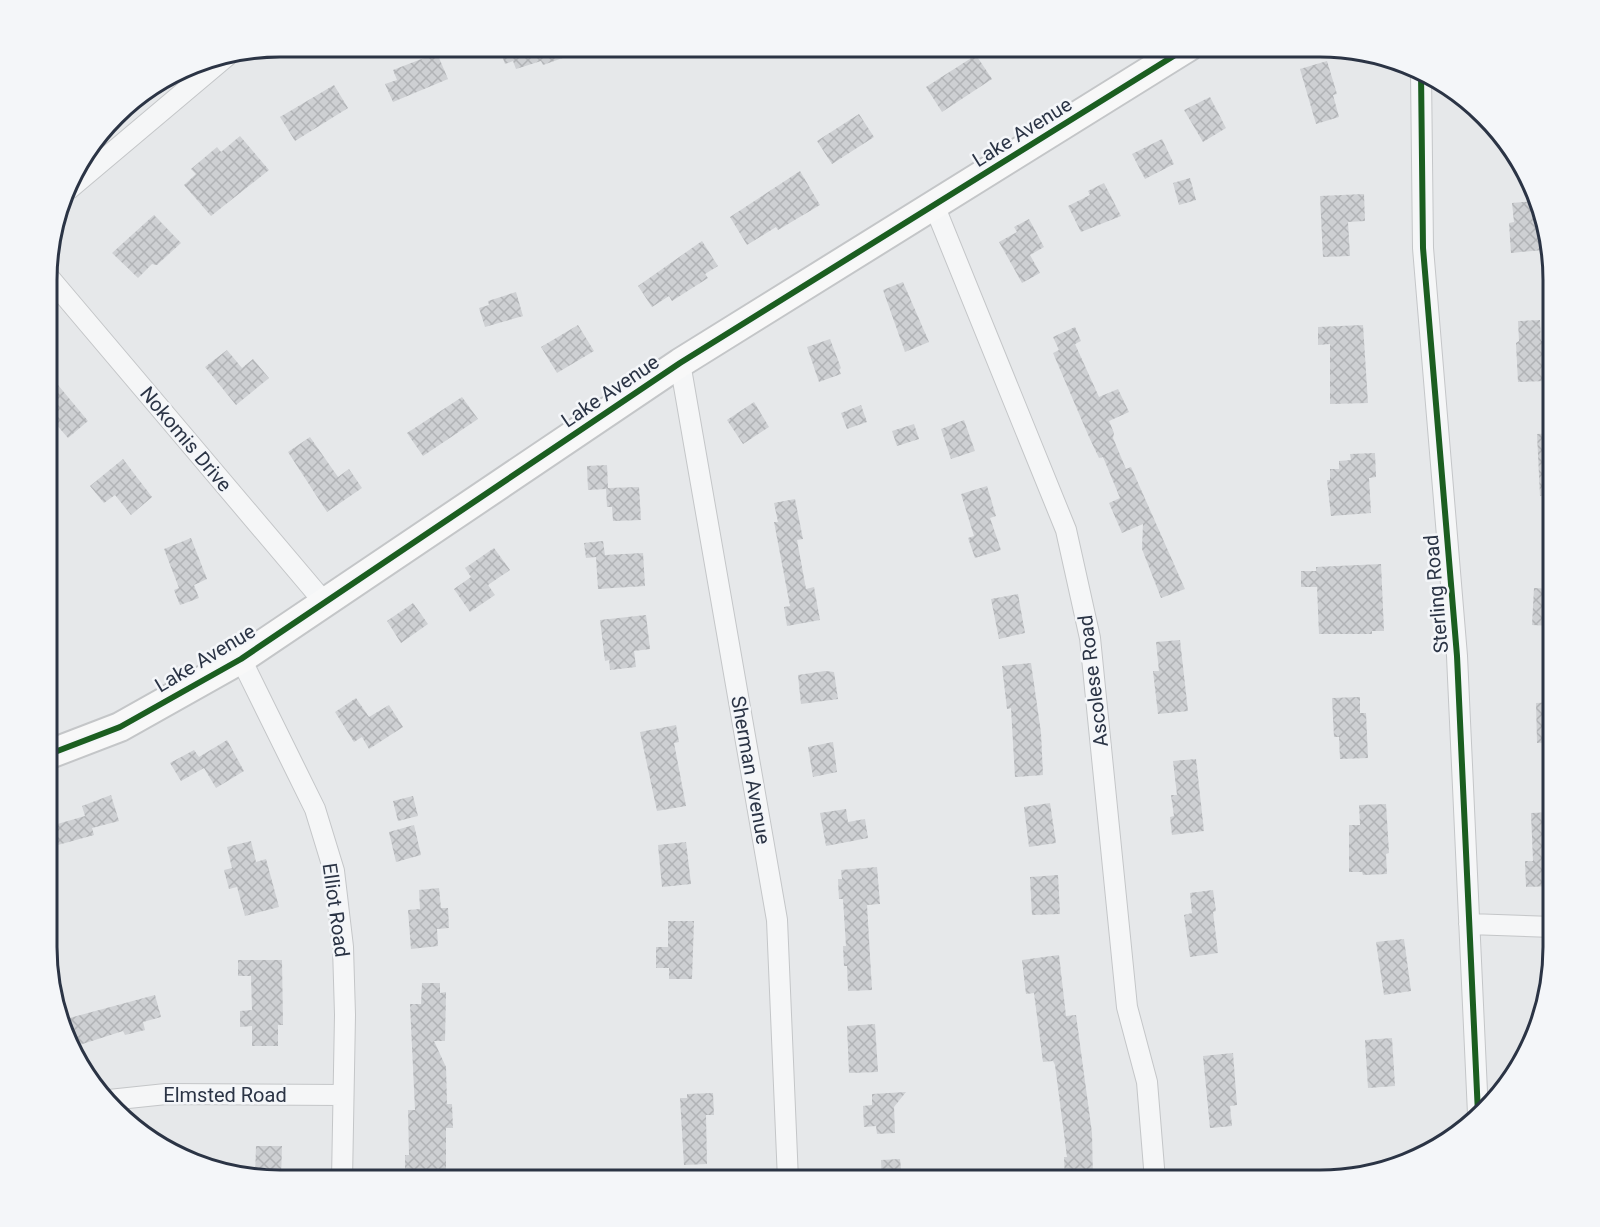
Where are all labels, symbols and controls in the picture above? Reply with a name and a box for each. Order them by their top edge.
street label: Lake Avenue [968,92,1076,172]
street label: Lake Avenue [557,350,663,432]
street label: Nokomis Drive [135,382,237,496]
street label: Sterling Road [1419,534,1453,654]
street label: Ascolese Road [1073,614,1113,748]
street label: Lake Avenue [151,619,259,697]
street label: Sherman Avenue [726,694,776,846]
street label: Elliot Road [318,861,354,959]
street label: Elmsted Road [163,1083,287,1107]

